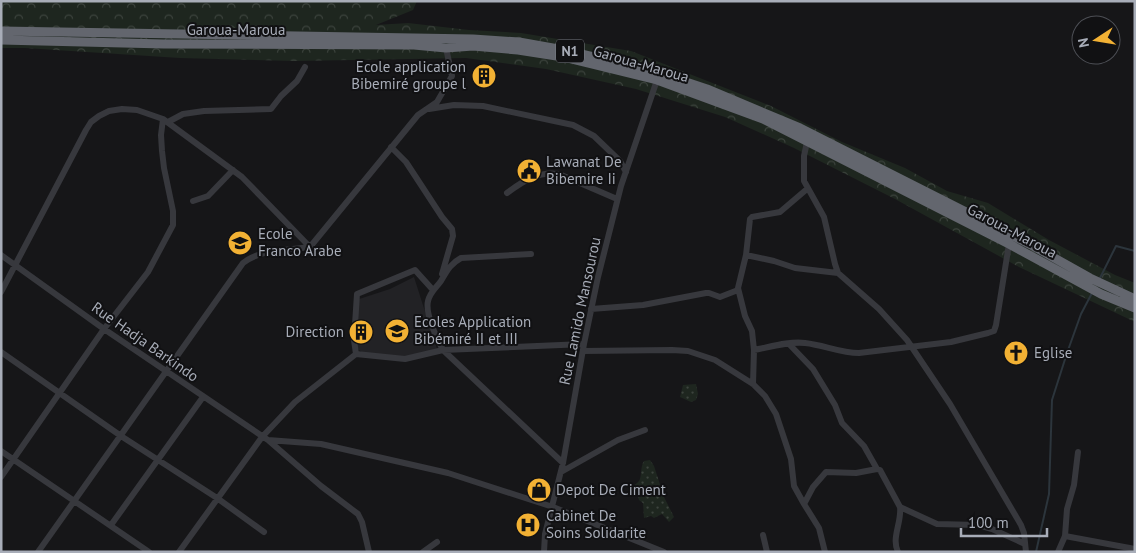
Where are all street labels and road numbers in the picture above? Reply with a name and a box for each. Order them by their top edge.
street label: Garoua-Maroua [187,20,285,39]
road number: N1 [556,40,584,62]
street label: Garoua-Maroua [591,41,691,86]
street label: Garoua-Maroua [964,199,1060,262]
street label: Rue Lamido Mansourou [555,235,604,387]
street label: Rue Hadja Barkindo [88,298,202,386]

